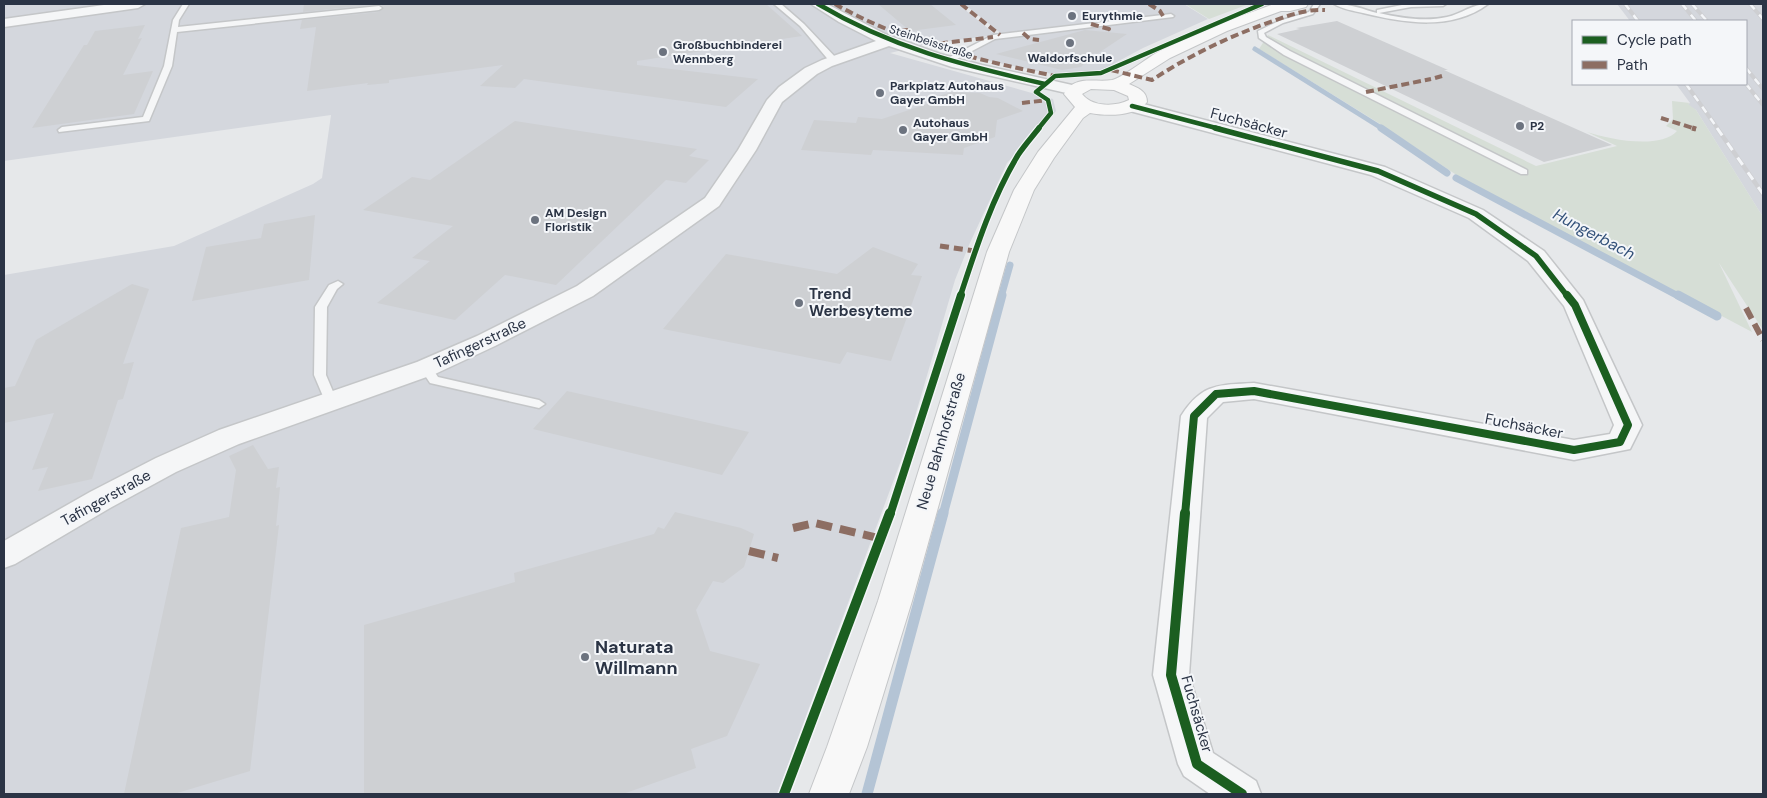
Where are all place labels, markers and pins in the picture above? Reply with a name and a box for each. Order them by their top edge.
place label: Eurythmie [1082,8,1143,24]
marker: Eurythmie [1066,10,1078,22]
place label: Großbuchbinderei Wennberg [673,37,782,67]
marker: Waldorfschule [1064,37,1076,49]
marker: Großbuchbinderei Wennberg [657,46,669,58]
place label: Waldorfschule [1028,50,1113,66]
place label: Parkplatz Autohaus Gayer GmbH [890,78,1004,108]
marker: Parkplatz Autohaus Gayer GmbH [874,87,886,99]
place label: Autohaus Gayer GmbH [913,115,988,145]
place label: P2 [1530,118,1544,134]
marker: P2 [1514,120,1526,132]
marker: Autohaus Gayer GmbH [897,124,909,136]
place label: AM Design Floristik [545,205,607,235]
marker: AM Design Floristik [529,214,541,226]
place label: Trend Werbesyteme [809,284,913,321]
marker: Trend Werbesyteme [793,297,805,309]
place label: Naturata Willmann [595,635,678,680]
marker: Naturata Willmann [579,651,591,663]

